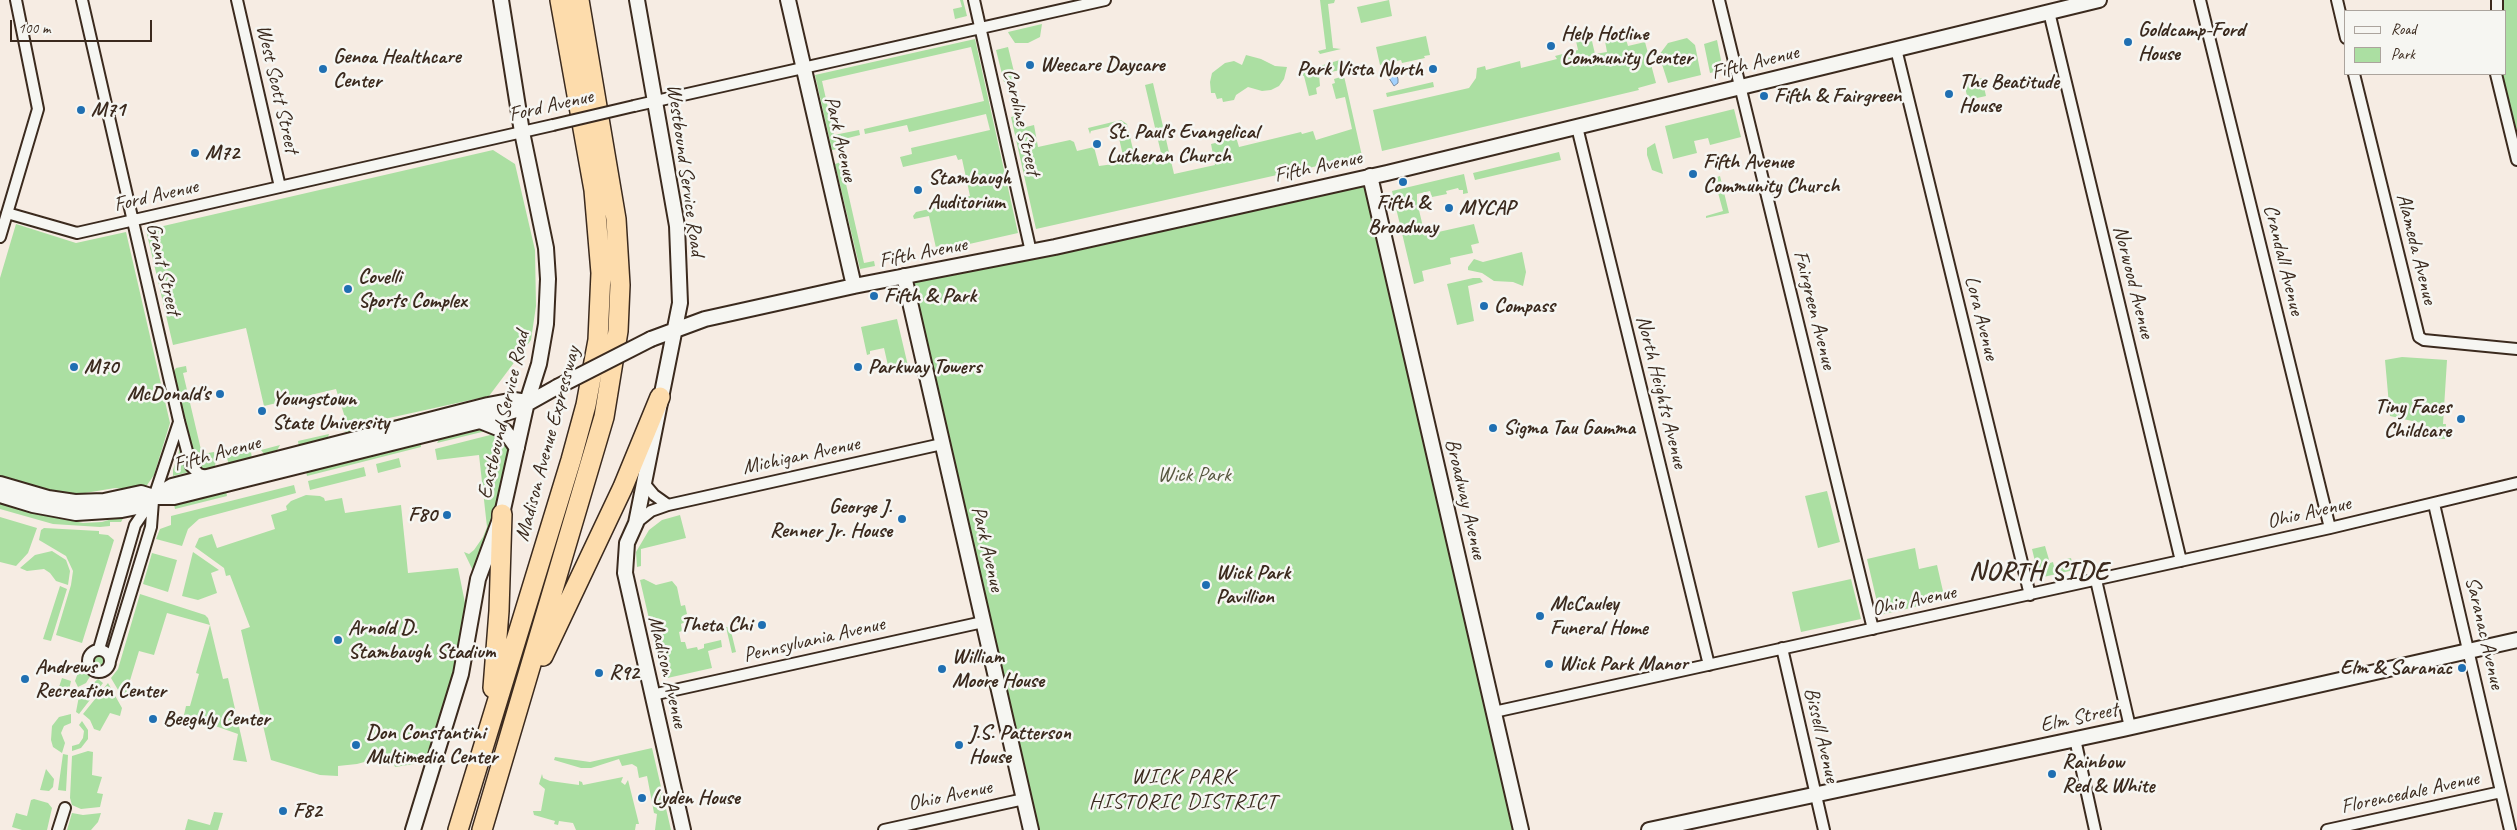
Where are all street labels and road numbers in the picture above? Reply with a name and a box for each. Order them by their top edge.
street label: West Scott Street [250,22,304,156]
street label: Fifth Avenue [1709,40,1801,86]
street label: Caroline Street [997,66,1045,178]
street label: Westbound Service Road [660,82,710,258]
street label: Ford Avenue [506,84,596,128]
street label: Park Avenue [818,94,862,184]
street label: Fifth Avenue [1272,145,1364,189]
street label: Ford Avenue [111,174,201,218]
street label: Alameda Avenue [2390,191,2442,307]
street label: Crandall Avenue [2257,202,2309,318]
street label: Grant Street [140,220,186,318]
street label: Norwood Avenue [2107,223,2159,341]
street label: Fifth Avenue [877,232,969,274]
street label: Fairgreen Avenue [1787,248,1841,372]
street label: Lora Avenue [1958,273,2004,363]
street label: North Heights Avenue [1630,313,1692,471]
street label: Eastbound Service Road [472,329,536,501]
street label: Madison Avenue Expressway [510,344,586,544]
street label: Fifth Avenue [171,430,263,478]
street label: Michigan Avenue [740,431,862,481]
street label: Broadway Avenue [1439,436,1491,562]
street label: Ohio Avenue [2265,491,2353,535]
street label: Park Avenue [965,504,1009,594]
street label: Saranac Avenue [2459,574,2509,692]
street label: Ohio Avenue [1870,580,1958,622]
street label: Pennsylvania Avenue [741,611,887,669]
street label: Madison Avenue [642,614,692,730]
street label: Bissell Avenue [1798,685,1844,785]
street label: Elm Street [2038,698,2120,738]
street label: Florencedale Avenue [2339,766,2481,820]
street label: Ohio Avenue [906,775,994,817]

